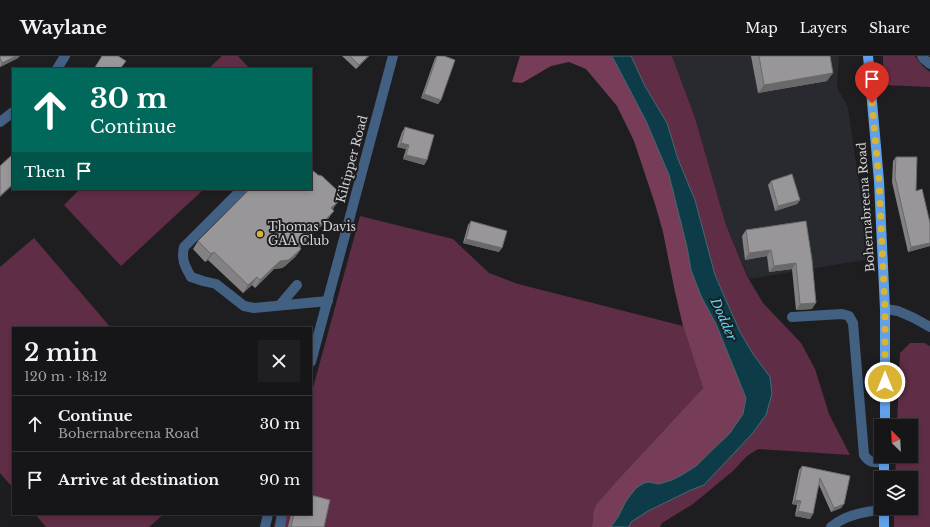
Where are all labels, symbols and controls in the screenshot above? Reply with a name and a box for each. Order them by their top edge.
text: Waylane [20,16,107,39]
text: Map [745,19,778,37]
text: Layers [800,19,847,37]
text: Share [869,19,910,37]
pin [855,62,889,103]
icon: arrive [861,68,883,90]
text: 30 m [90,81,167,116]
icon: ahead [24,84,76,136]
street label: Kiltipper Road [333,113,370,204]
text: Continue [90,116,176,138]
street label: Bohernabreena Road [853,142,878,272]
icon: arrive [73,160,95,182]
text: Then [24,162,65,181]
place label: Thomas Davis GAA Club [268,219,356,248]
marker: Thomas Davis GAA Club [255,229,265,239]
water label: Dodder [706,294,741,344]
text: 2 min [24,338,98,367]
button: close [258,340,300,382]
position arrow [864,361,906,403]
text: 120 m · 18:12 [24,368,107,385]
text: Continue [58,406,133,425]
icon: ahead [24,413,46,435]
text: 30 m [260,414,300,433]
north arrow [874,419,918,463]
map controls [874,419,918,515]
text: Bohernabreena Road [58,425,199,442]
icon: arrive [24,469,46,491]
text: Arrive at destination [58,470,219,489]
text: 90 m [259,470,300,489]
button: layers [874,471,918,515]

